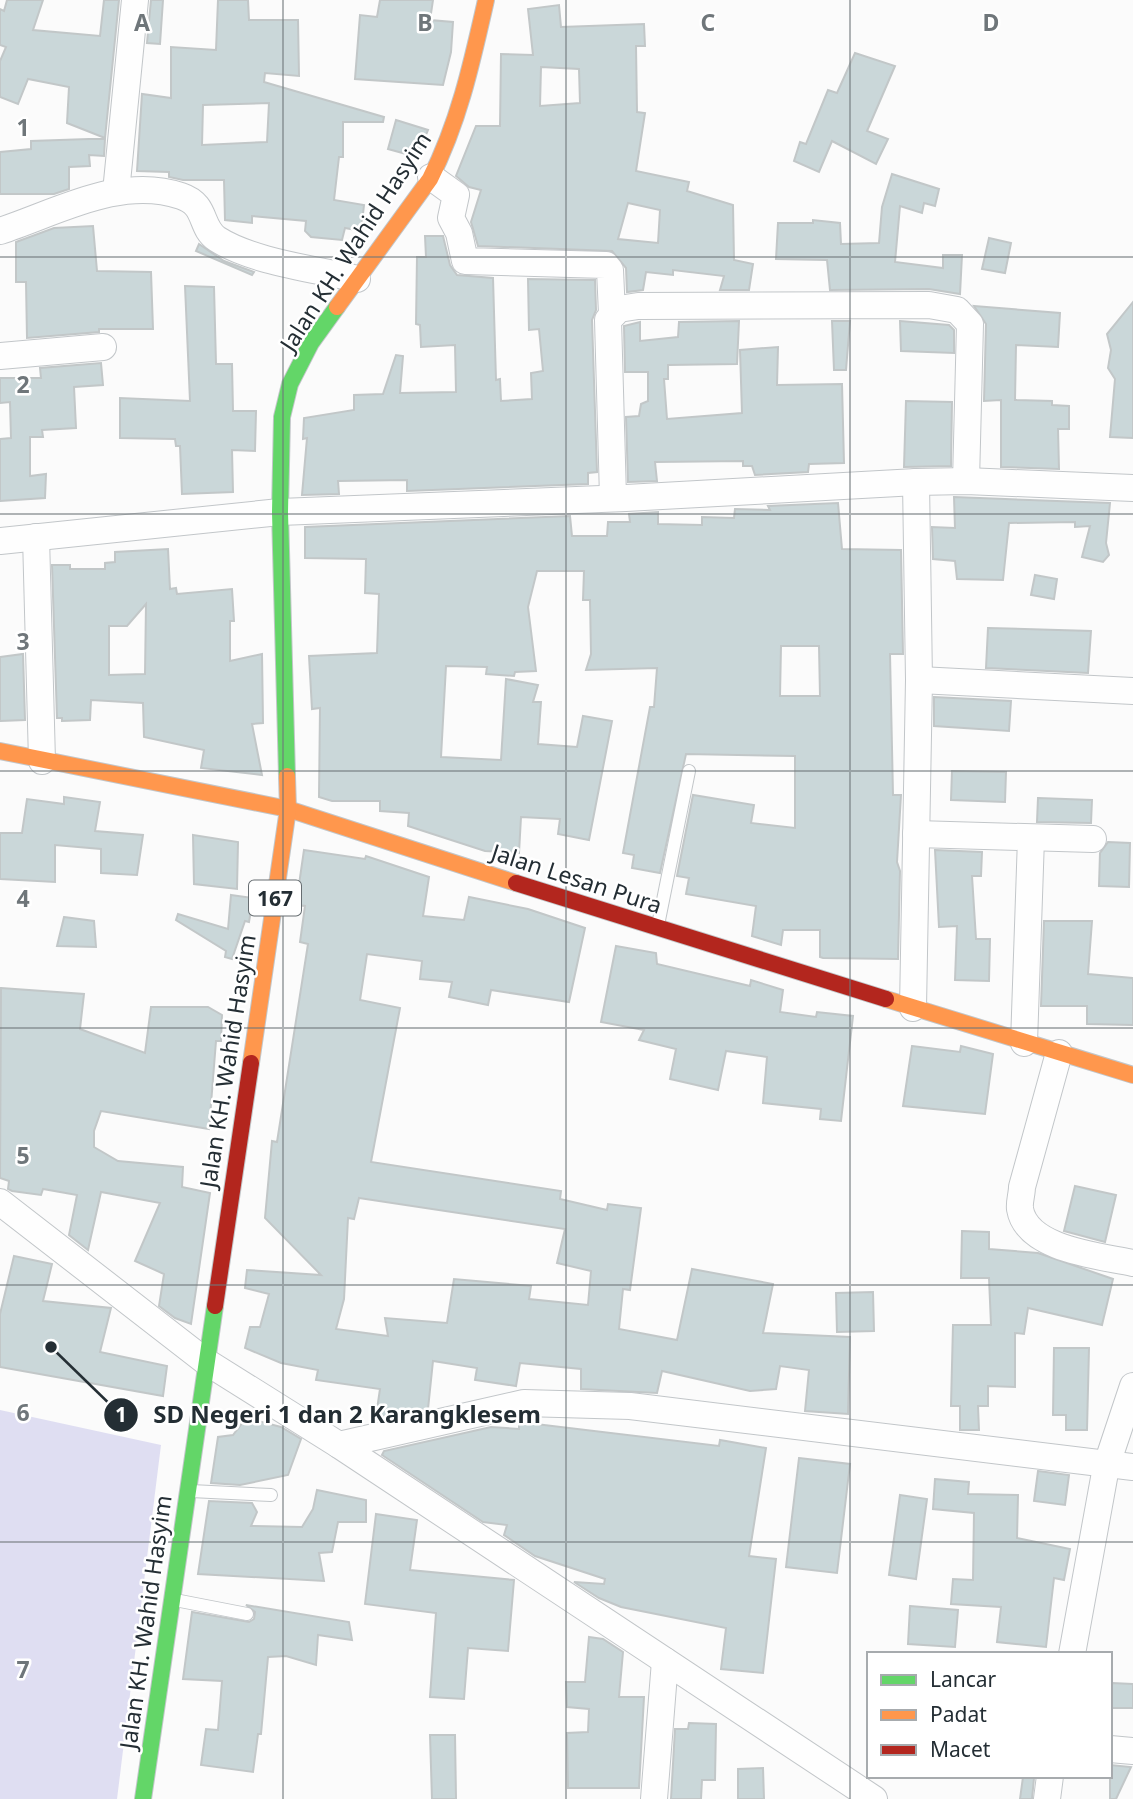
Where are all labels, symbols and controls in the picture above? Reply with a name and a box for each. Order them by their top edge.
text: A [134,6,150,38]
text: B [417,6,433,38]
text: C [701,6,716,38]
text: D [983,6,999,38]
text: 1 [16,111,30,143]
street label: Jalan KH. Wahid Hasyim [271,125,438,359]
text: 2 [16,368,30,400]
text: 3 [16,625,30,657]
street label: Jalan Lesan Pura [486,835,666,921]
road number: 167 [249,880,301,916]
text: 4 [16,882,30,914]
street label: Jalan KH. Wahid Hasyim [191,932,263,1192]
text: 5 [16,1139,30,1171]
callout: SD Negeri 1 dan 2 Karangklesem [104,1392,554,1437]
text: 6 [16,1396,30,1428]
text: SD Negeri 1 dan 2 Karangklesem [153,1397,541,1430]
text: 1 [115,1400,127,1428]
street label: Jalan KH. Wahid Hasyim [111,1493,179,1753]
legend [867,1652,1112,1778]
text: 7 [16,1653,30,1685]
text: Lancar [930,1665,997,1693]
text: Padat [930,1700,987,1728]
text: Macet [930,1735,991,1763]

